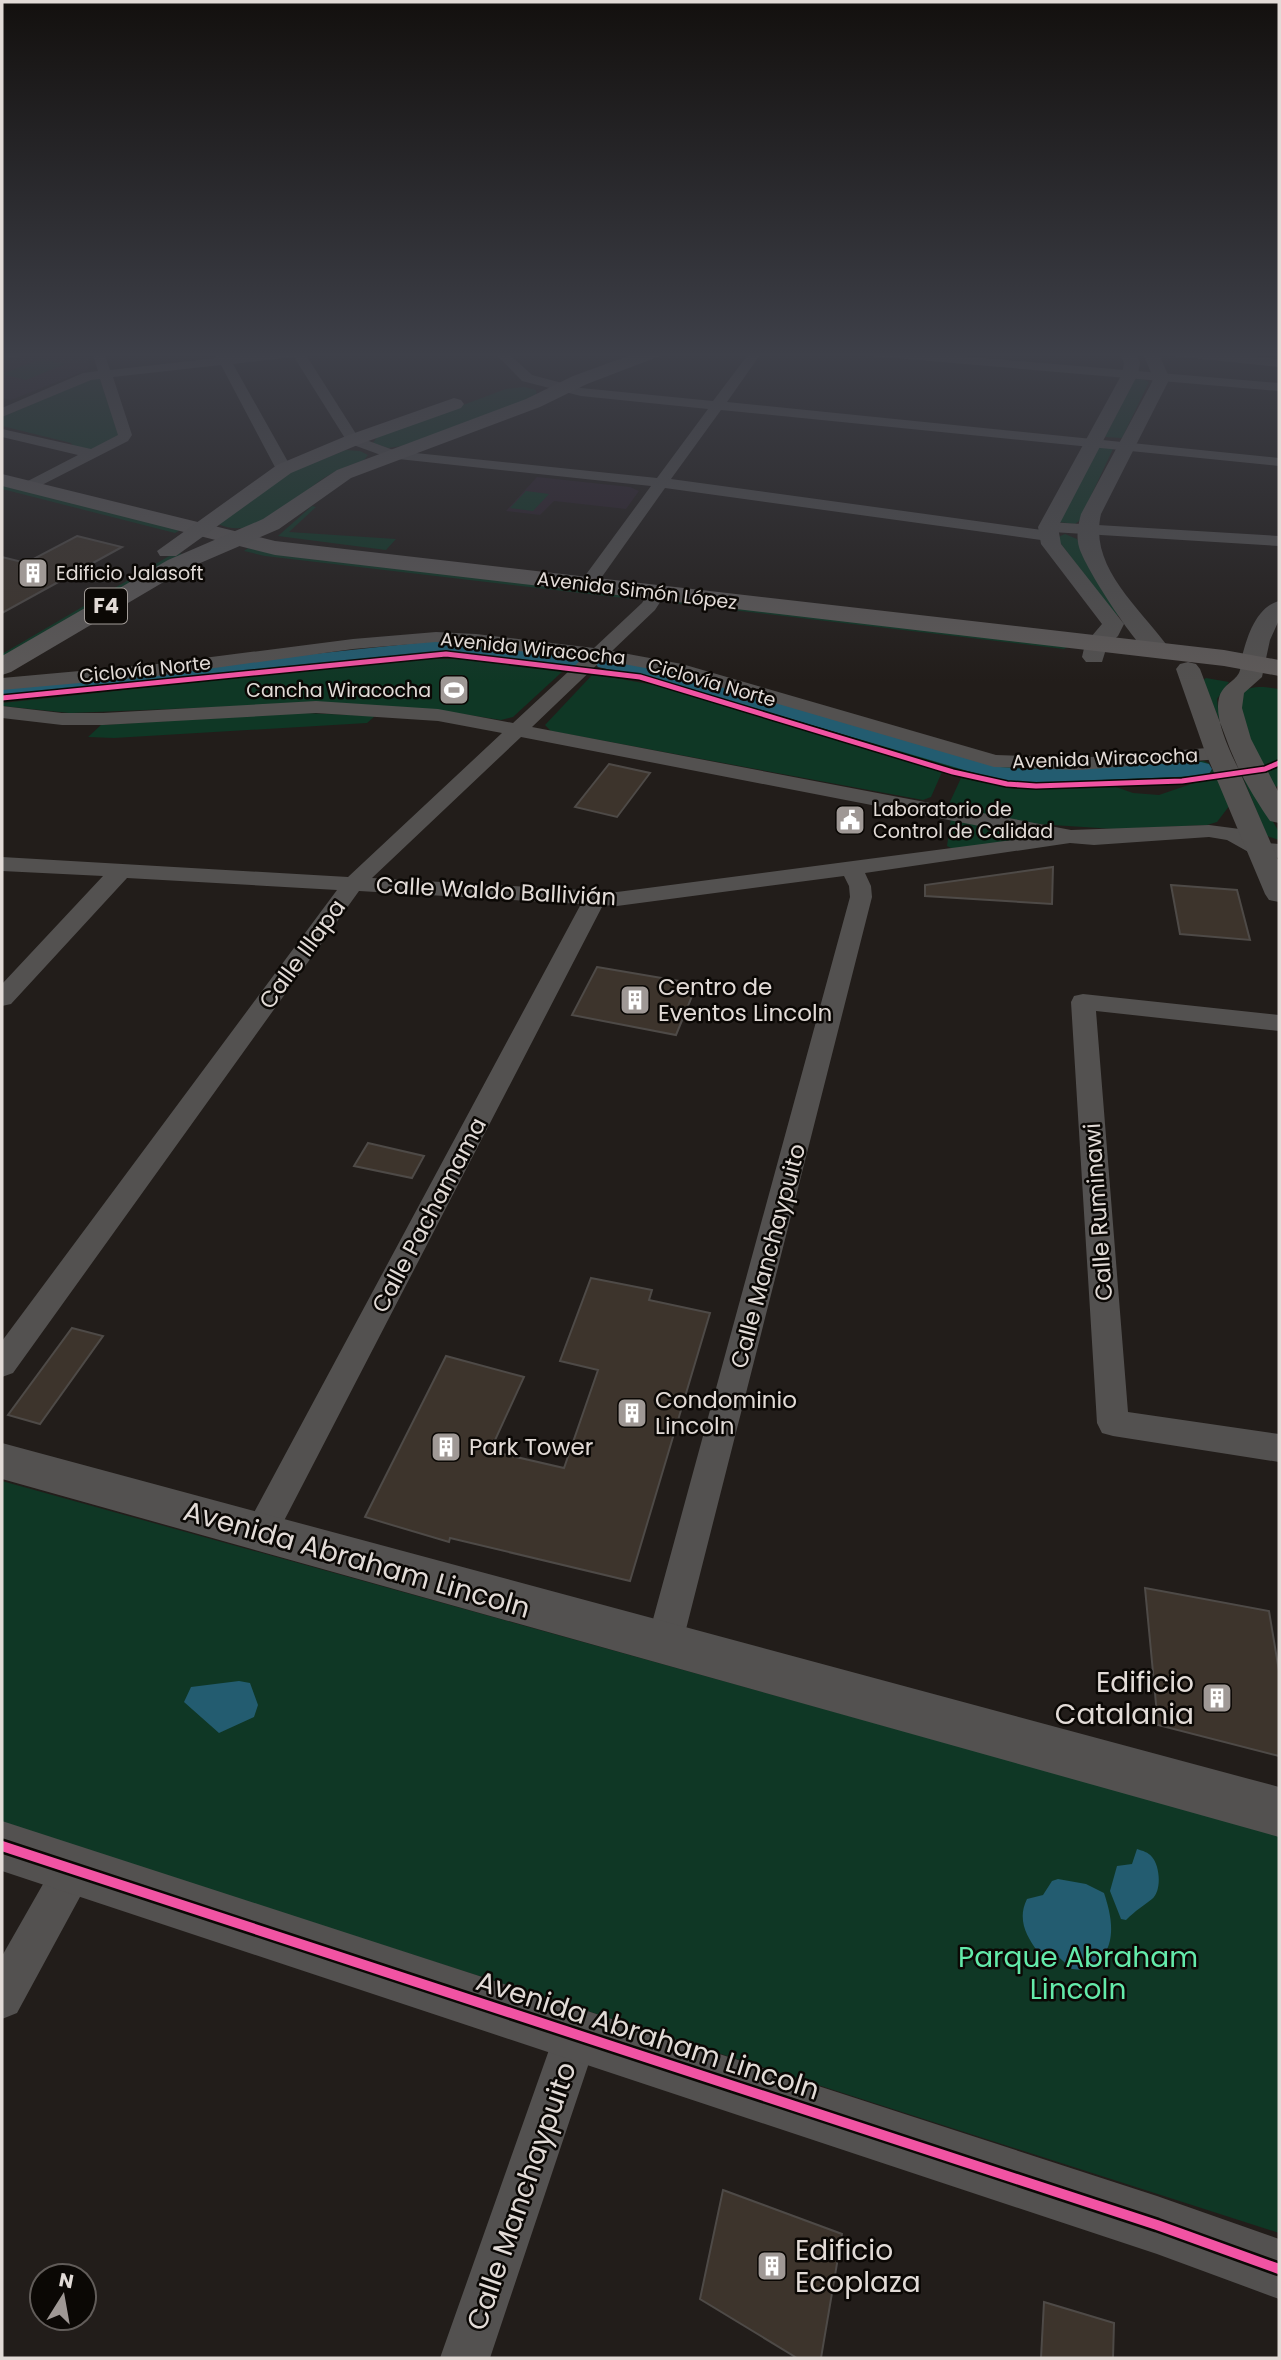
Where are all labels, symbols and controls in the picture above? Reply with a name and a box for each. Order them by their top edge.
building icon: Edificio Jalasoft [16,556,50,590]
place label: Edificio Jalasoft [56,560,203,587]
street label: Avenida Simón López [535,565,738,616]
road number: F4 [85,588,127,624]
street label: Avenida Wiracocha [439,625,627,672]
street label: Ciclovía Norte [78,649,212,690]
street label: Ciclovía Norte [645,651,779,714]
sports icon: Cancha Wiracocha [437,673,471,707]
place label: Cancha Wiracocha [246,677,431,704]
street label: Avenida Wiracocha [1011,742,1199,775]
place label: Laboratorio de Control de Calidad [873,796,1053,845]
public building icon: Laboratorio de Control de Calidad [833,803,867,837]
street label: Calle Waldo Ballivián [375,869,617,913]
street label: Calle Illapa [251,893,353,1015]
place label: Centro de Eventos Lincoln [658,971,832,1029]
building icon: Centro de Eventos Lincoln [618,983,652,1017]
street label: Calle Pachamama [364,1112,494,1318]
street label: Calle Ruminawi [1076,1122,1120,1302]
street label: Calle Manchaypuito [723,1140,813,1372]
place label: Condominio Lincoln [655,1384,797,1442]
building icon: Condominio Lincoln [615,1396,649,1430]
building icon: Park Tower [429,1430,463,1464]
place label: Park Tower [469,1431,593,1463]
street label: Avenida Abraham Lincoln [179,1491,535,1628]
place label: Edificio Catalania [1055,1663,1194,1734]
building icon: Edificio Catalania [1200,1681,1234,1715]
park label: Parque Abraham Lincoln [958,1938,1198,2009]
street label: Avenida Abraham Lincoln [471,1961,825,2109]
street label: Calle Manchaypuito [457,2057,586,2336]
place label: Edificio Ecoplaza [795,2231,921,2302]
building icon: Edificio Ecoplaza [755,2249,789,2283]
north arrow [28,2262,98,2332]
text: N [57,2266,76,2295]

